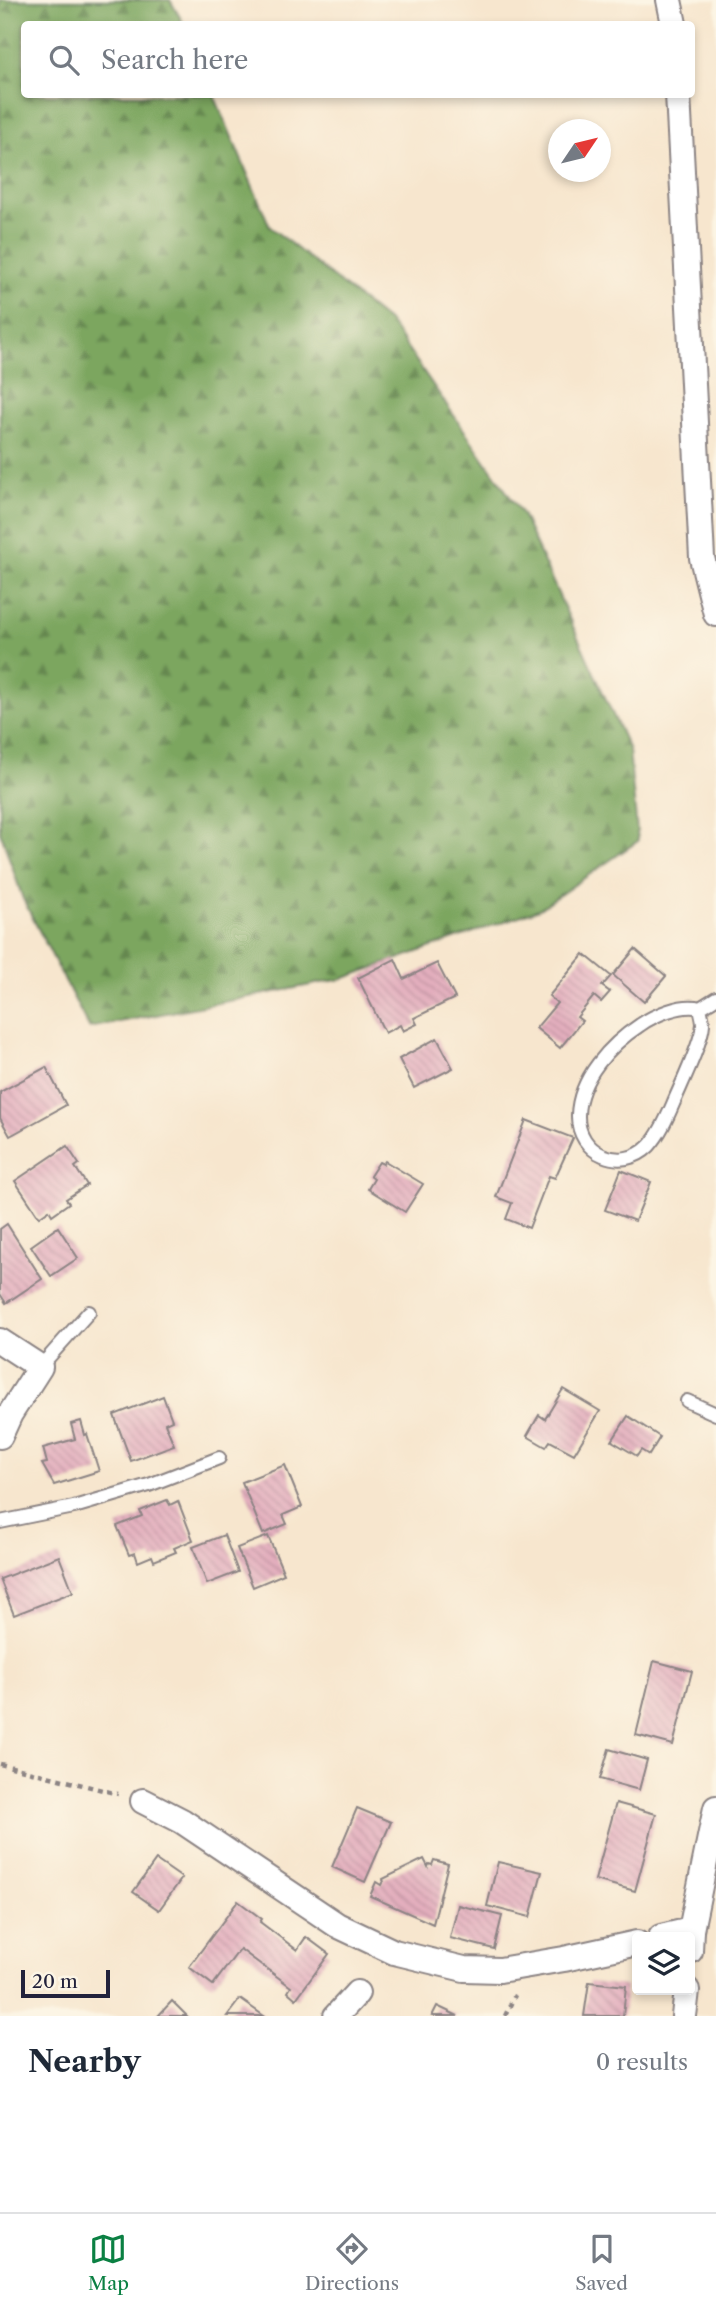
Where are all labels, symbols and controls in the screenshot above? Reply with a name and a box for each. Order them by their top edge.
search box [21,21,695,98]
icon: search [45,41,83,79]
text: Search here [101,44,248,76]
north arrow [548,119,611,182]
map controls [632,1932,695,1995]
button: layers [632,1932,695,1995]
scale bar [21,1967,110,1999]
text: 20 m [32,1970,78,1993]
text: Nearby [28,2043,141,2080]
text: 0 results [596,2048,688,2076]
tab: Map [88,2230,129,2295]
tab: Directions [305,2230,399,2295]
tab: Saved [575,2230,628,2295]

